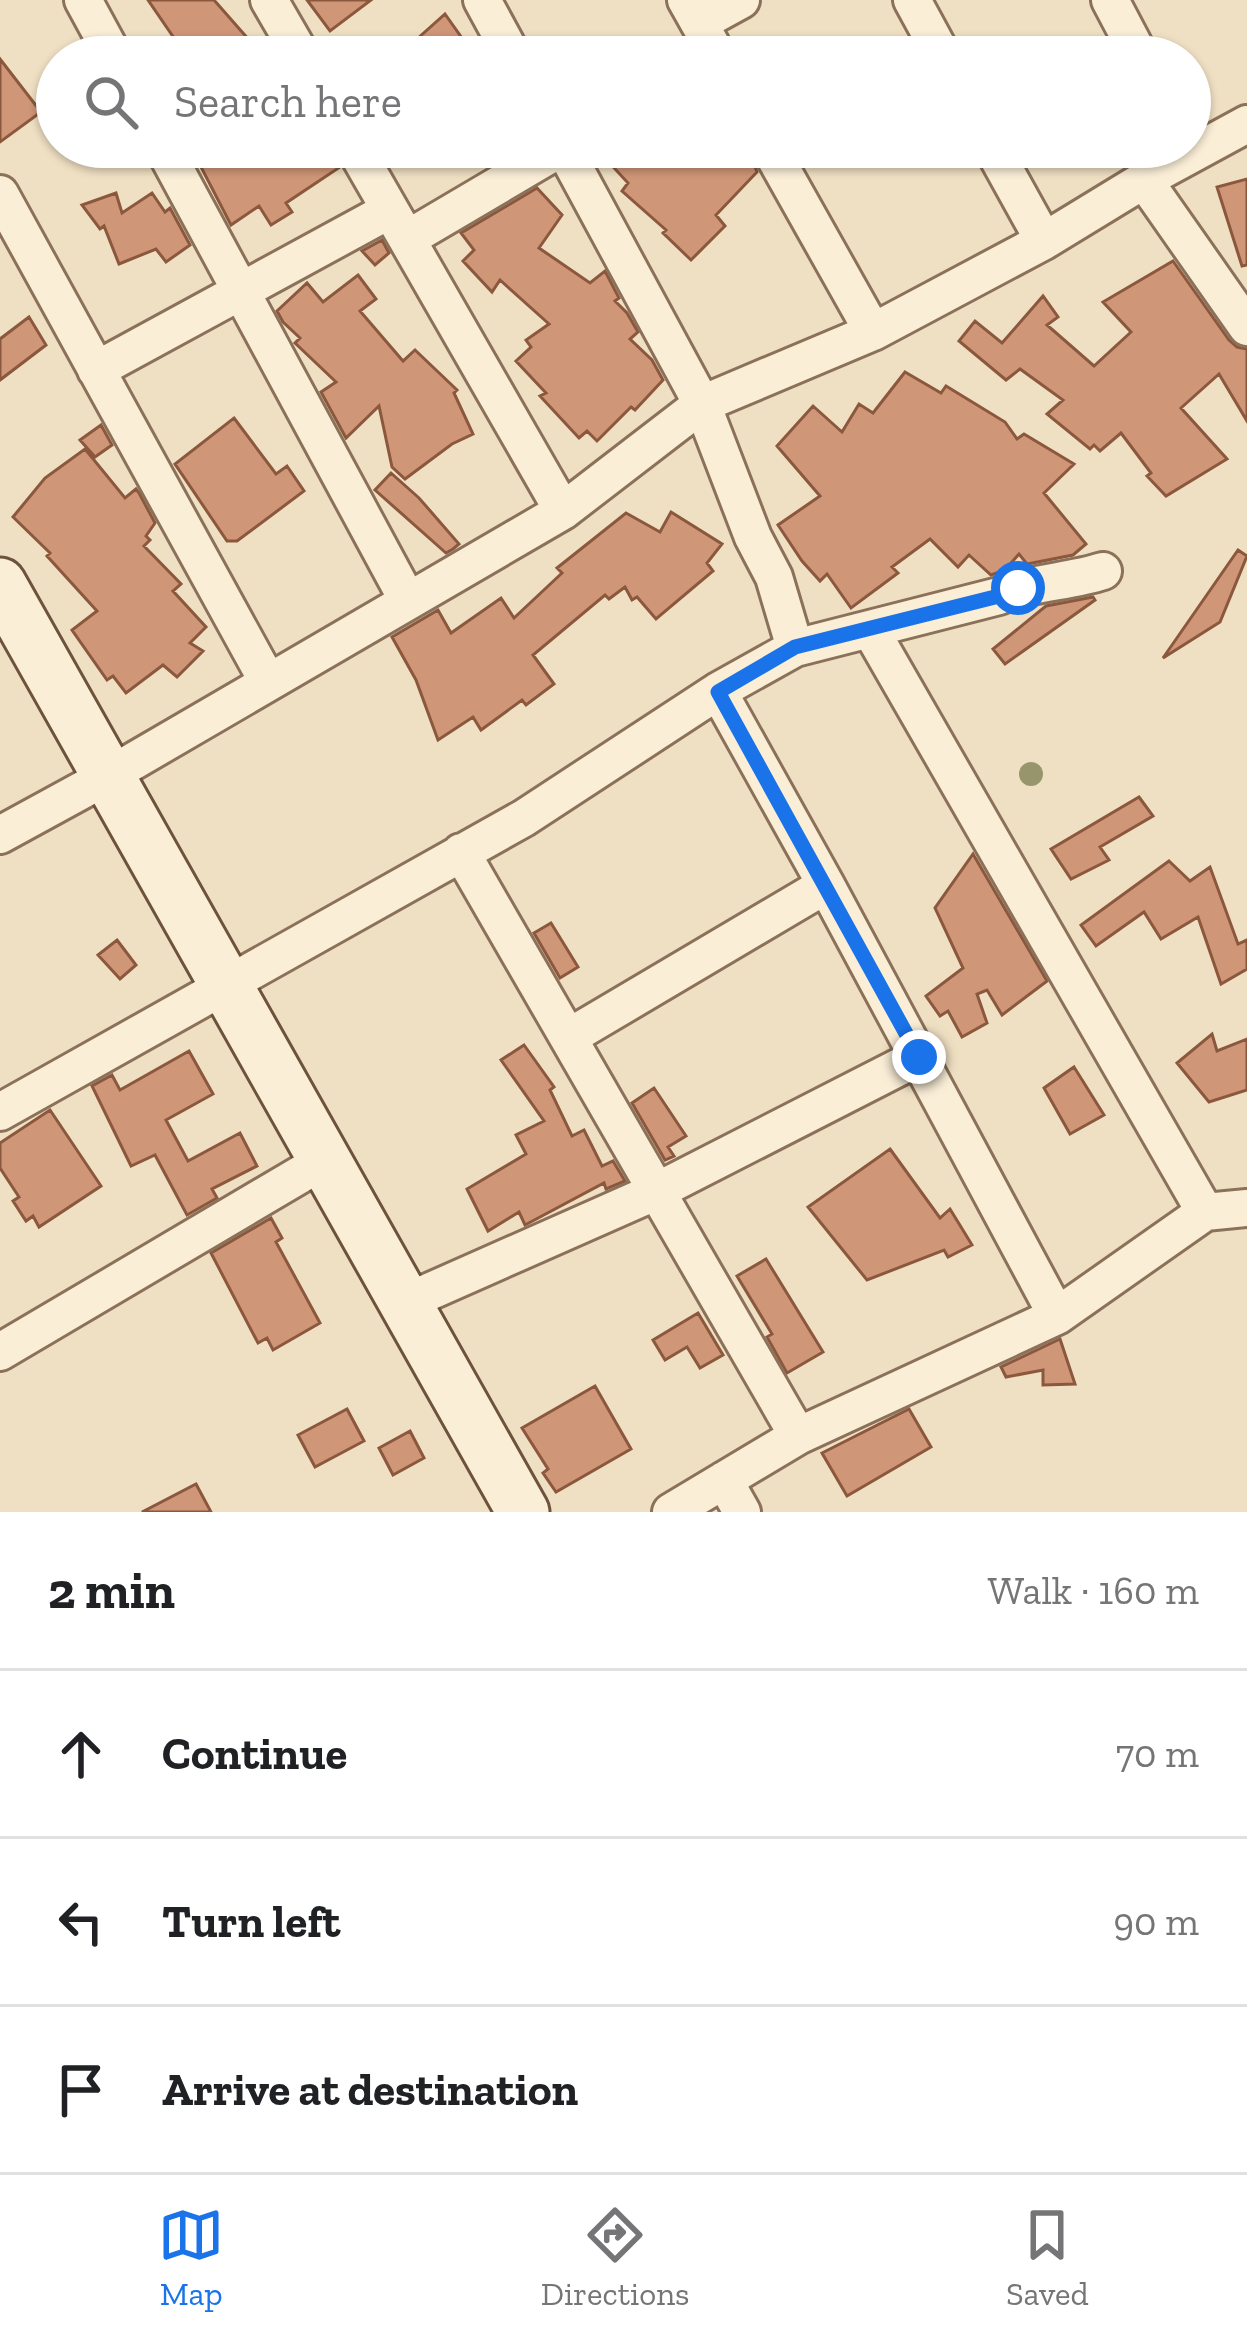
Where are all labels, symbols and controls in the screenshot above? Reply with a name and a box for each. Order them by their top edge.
search box [36,36,1211,168]
icon: search [78,69,144,135]
text: Search here [174,75,402,129]
route start [991,561,1045,615]
route end [892,1030,946,1084]
text: 2 min [48,1560,175,1621]
text: Walk · 160 m [988,1567,1199,1614]
icon: ahead [48,1721,114,1787]
text: Continue [162,1727,347,1781]
text: 70 m [1116,1730,1199,1777]
icon: left [48,1889,114,1955]
text: Turn left [162,1895,340,1949]
text: 90 m [1113,1898,1199,1945]
icon: arrive [48,2057,114,2123]
text: Arrive at destination [162,2063,578,2117]
tab: Map [158,2202,224,2313]
tab: Directions [541,2202,690,2313]
tab: Saved [1006,2202,1089,2313]

